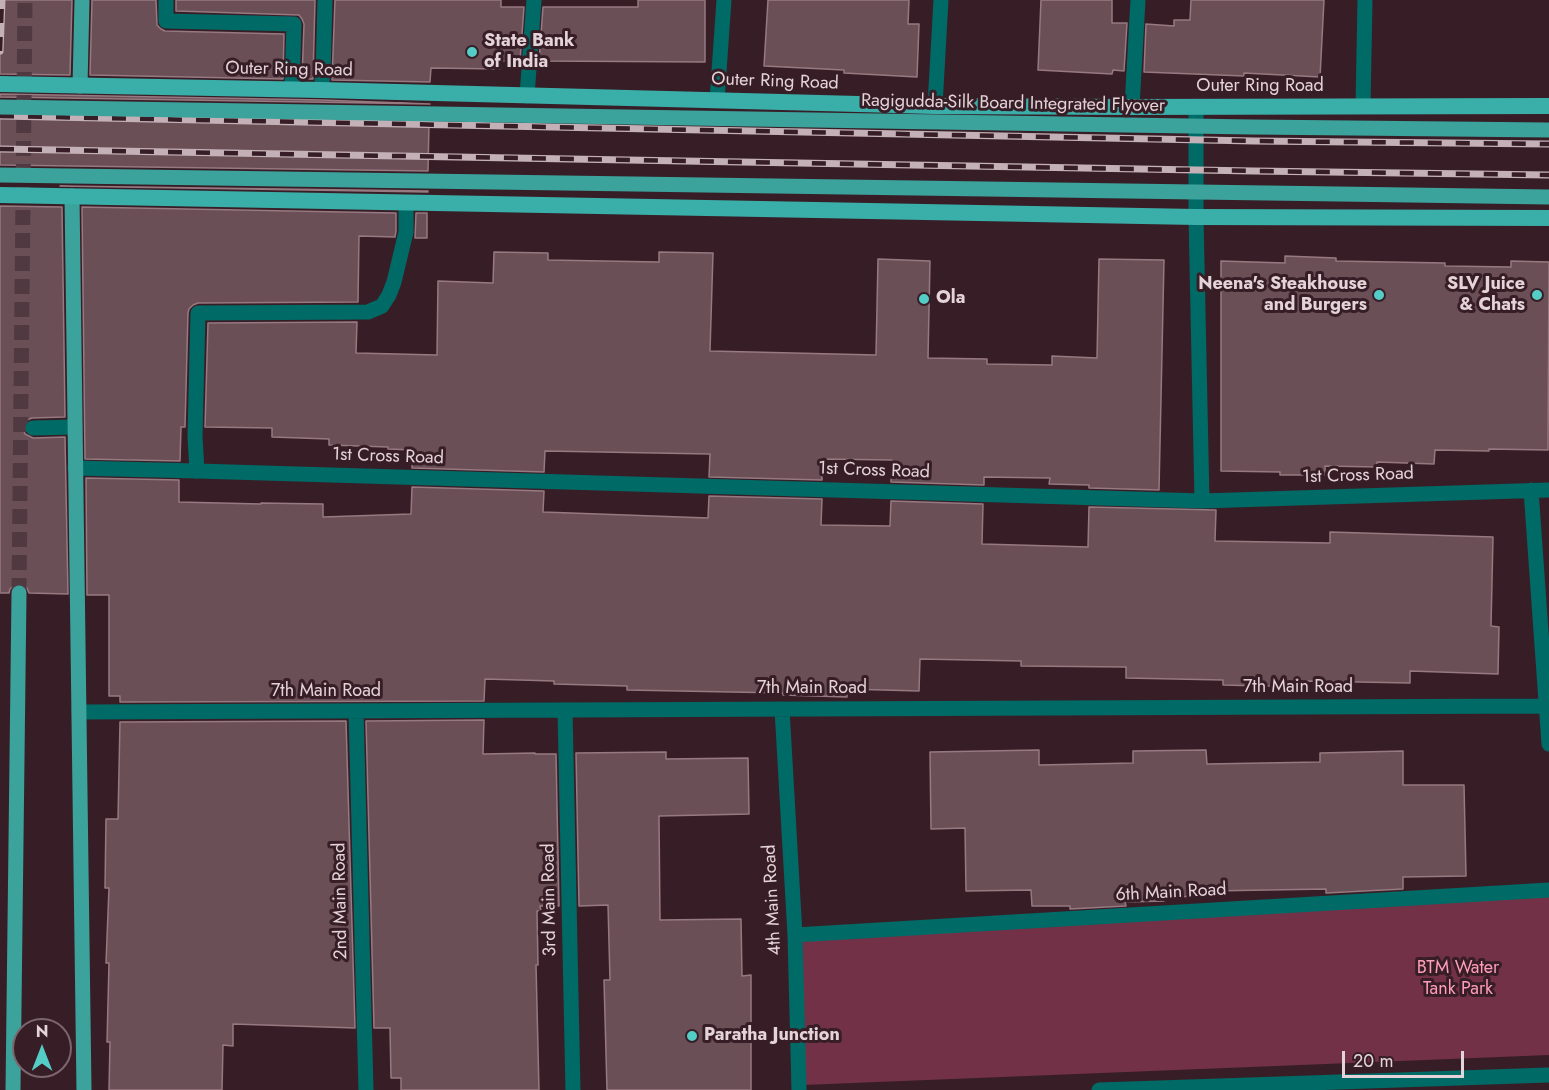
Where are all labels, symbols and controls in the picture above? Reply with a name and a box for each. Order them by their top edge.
place label: State Bank of India [484,31,575,74]
marker: State Bank of India [465,45,479,59]
street label: Outer Ring Road [225,58,353,82]
street label: Outer Ring Road [711,69,839,95]
street label: Outer Ring Road [1196,76,1324,98]
street label: Ragigudda-Silk Board Integrated Flyover [861,91,1165,117]
place label: Neena's Steakhouse and Burgers [1198,274,1367,316]
place label: SLV Juice & Chats [1447,274,1525,316]
place label: Ola [936,288,965,310]
marker: Neena's Steakhouse and Burgers [1372,288,1386,302]
marker: SLV Juice & Chats [1530,288,1544,302]
marker: Ola [917,292,931,306]
street label: 1st Cross Road [332,444,444,470]
street label: 1st Cross Road [818,458,930,484]
street label: 1st Cross Road [1302,463,1414,489]
street label: 7th Main Road [1243,677,1353,699]
street label: 7th Main Road [757,678,867,700]
street label: 7th Main Road [271,681,381,703]
street label: 2nd Main Road [329,842,353,960]
street label: 3rd Main Road [538,843,562,957]
street label: 4th Main Road [759,844,787,956]
street label: 6th Main Road [1115,879,1227,907]
park label: BTM Water Tank Park [1417,958,1499,1000]
north arrow [12,1018,72,1078]
text: N [36,1020,48,1043]
place label: Paratha Junction [704,1025,840,1047]
marker: Paratha Junction [685,1029,699,1043]
scale bar [1345,1039,1466,1077]
text: 20 m [1353,1048,1393,1074]

